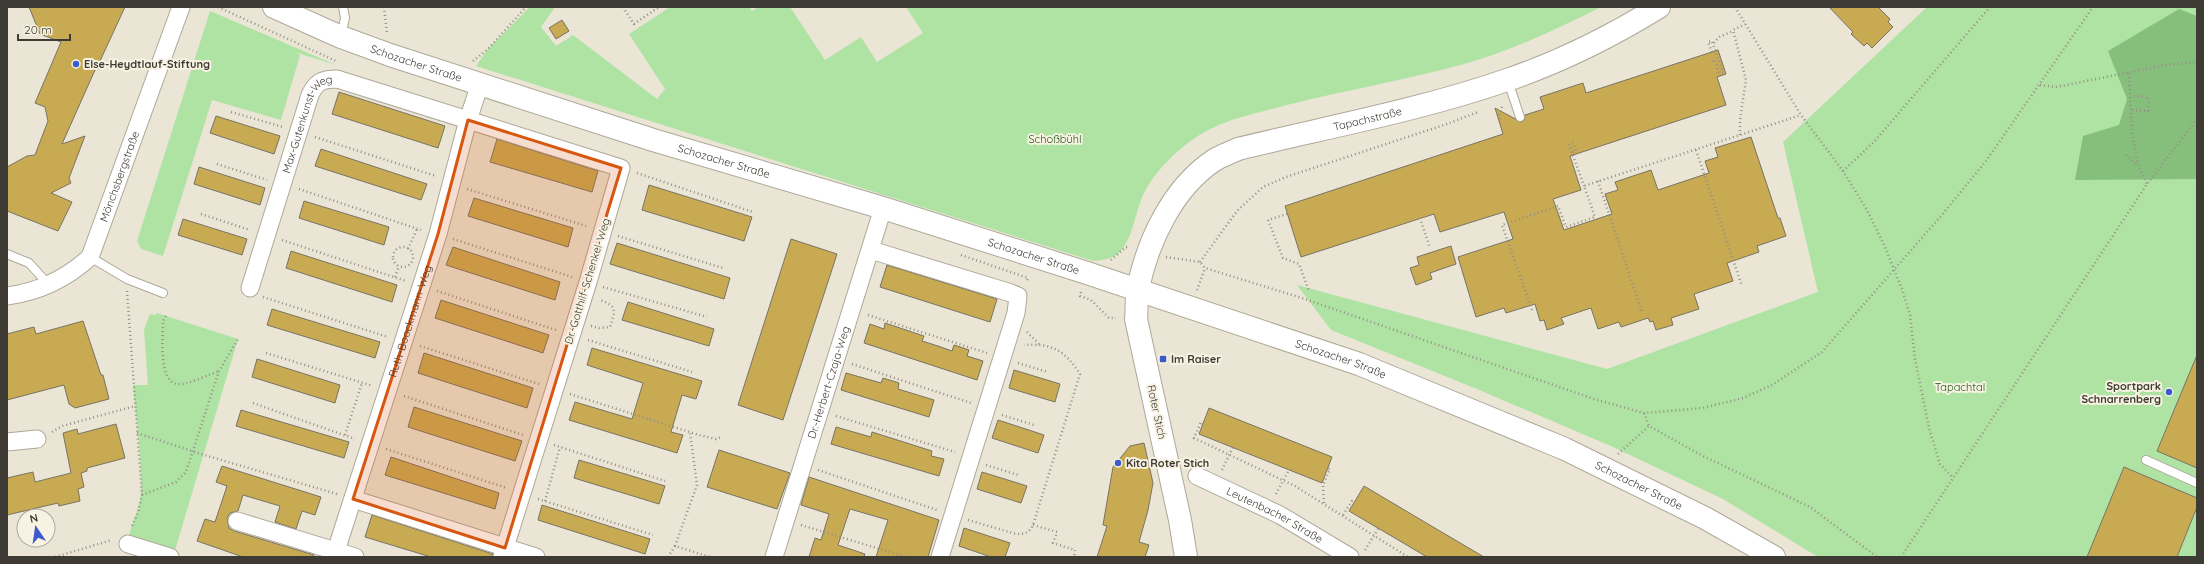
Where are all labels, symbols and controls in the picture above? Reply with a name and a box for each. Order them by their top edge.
scale bar [18,16,70,42]
text: 20 m [24,22,52,37]
street label: Schozacher Straße [368,41,464,85]
place label: Else-Heydtlauf-Stiftung [84,57,210,71]
marker: Else-Heydtlauf-Stiftung [71,59,81,69]
street label: Max-Gutenkunst-Weg [279,72,333,175]
street label: Tapachstraße [1332,104,1403,134]
street label: Mönchsbergstraße [96,129,142,224]
park label: Schoßbühl [1028,132,1082,146]
street label: Schozacher Straße [676,141,772,181]
street label: Dr.-Gotthilf-Schenkel-Weg [561,216,613,346]
street label: Schozacher Straße [986,235,1081,277]
street label: Ruth-Boockmann-Weg [385,263,435,379]
street label: Dr.-Herbert-Czaja-Weg [804,324,853,440]
street label: Schozacher Straße [1294,336,1389,382]
place label: Im Raiser [1171,352,1221,366]
marker: Im Raiser [1158,354,1168,364]
place label: Sportpark Schnarrenberg [2081,379,2161,406]
park label: Tapachtal [1935,380,1985,394]
street label: Roter Stich [1144,384,1170,440]
marker: Sportpark Schnarrenberg [2164,387,2174,397]
place label: Kita Roter Stich [1126,456,1209,470]
marker: Kita Roter Stich [1113,458,1123,468]
street label: Schozacher Straße [1593,458,1685,513]
street label: Leutenbacher Straße [1224,484,1325,546]
north arrow [16,508,56,548]
text: N [28,511,39,526]

